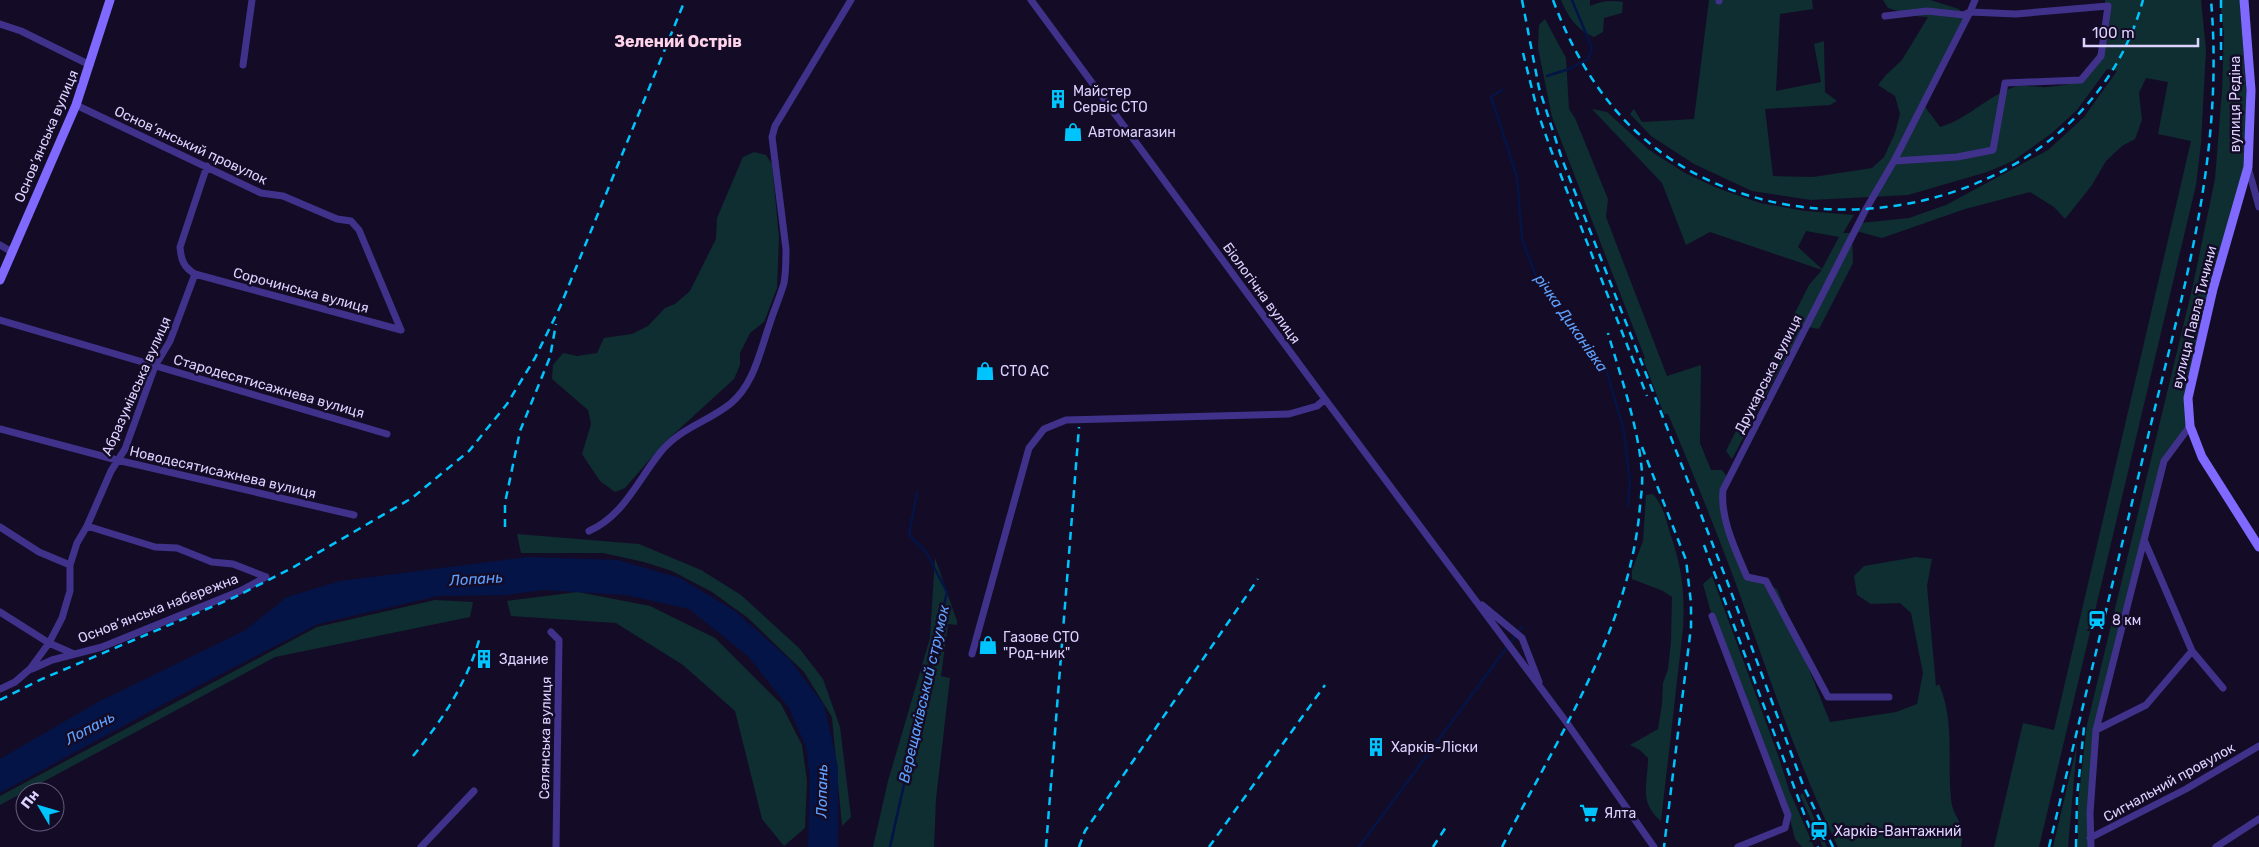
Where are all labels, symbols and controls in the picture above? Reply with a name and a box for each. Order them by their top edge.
scale bar [2084,15,2198,47]
text: 100 m [2092,24,2134,42]
district label: Зелений Острів [614,32,742,51]
street label: вулиця Рєдіна [2227,56,2244,152]
street label: Основ’янська вулиця [11,67,82,205]
place label: Майстер Сервіс СТО [1073,83,1148,116]
building icon: Майстер Сервіс СТО [1047,88,1069,110]
street label: Основ’янський провулок [111,102,271,189]
shop icon: Автомагазин [1062,121,1084,143]
place label: Автомагазин [1088,124,1176,141]
street label: Біологічна вулиця [1219,239,1304,347]
street label: вулиця Павла Тичини [2169,244,2220,390]
street label: Сорочинська вулиця [231,264,371,317]
water label: річка Диканівка [1530,270,1612,376]
street label: Друкарська вулиця [1731,312,1806,436]
street label: Абразумівська вулиця [98,314,175,458]
street label: Стародесятисажнева вулиця [171,351,366,422]
shop icon: СТО АС [974,360,996,382]
place label: СТО АС [1000,363,1049,380]
street label: Новодесятисажнева вулиця [128,443,318,502]
water label: Лопань [448,568,504,590]
street label: Основ’янська набережна [76,570,241,647]
water label: Верещаківський струмок [895,602,953,785]
station icon: 8 км [2086,609,2108,631]
place label: 8 км [2112,612,2141,629]
place label: Газове СТО "Род-ник" [1003,629,1079,662]
shop icon: Газове СТО "Род-ник" [977,634,999,656]
building icon: Здание [473,648,495,670]
place label: Здание [499,651,549,668]
street label: Селянська вулиця [536,676,555,800]
water label: Лопань [61,707,118,749]
building icon: Харків-Ліски [1365,736,1387,758]
place label: Харків-Ліски [1391,739,1478,756]
street label: Сигнальний провулок [2101,739,2238,826]
water label: Лопань [813,764,831,819]
north arrow [15,782,65,832]
text: Пн [17,786,43,812]
supermarket icon: Ялта [1578,802,1600,824]
place label: Ялта [1604,805,1636,822]
station icon: Харків-Вантажний [1808,820,1830,842]
place label: Харків-Вантажний [1834,823,1962,840]

